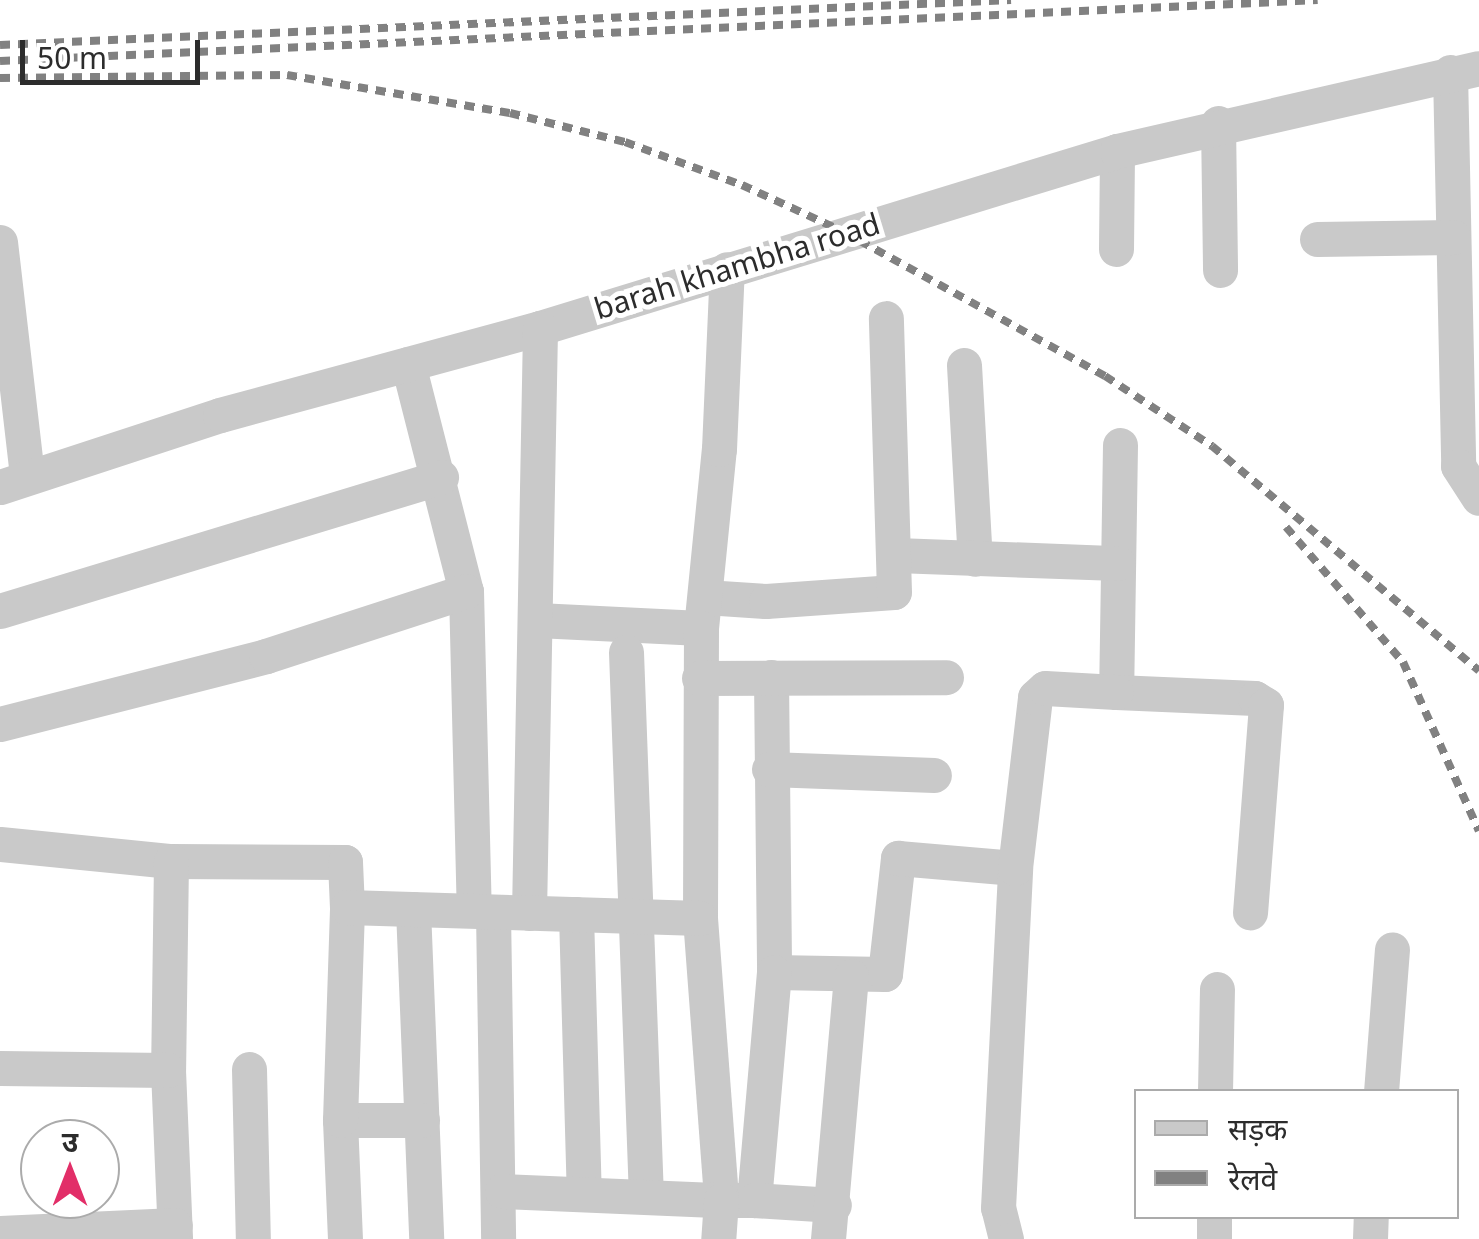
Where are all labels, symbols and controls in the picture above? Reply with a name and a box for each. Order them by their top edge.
scale bar [25,20,205,82]
text: 50 m [37,37,107,78]
street label: barah khambha road [590,205,884,327]
legend [1134,1089,1459,1219]
text: सड़क [1228,1108,1287,1149]
north arrow [20,1119,120,1219]
text: उ [62,1122,78,1160]
text: रेलवे [1228,1158,1277,1199]

